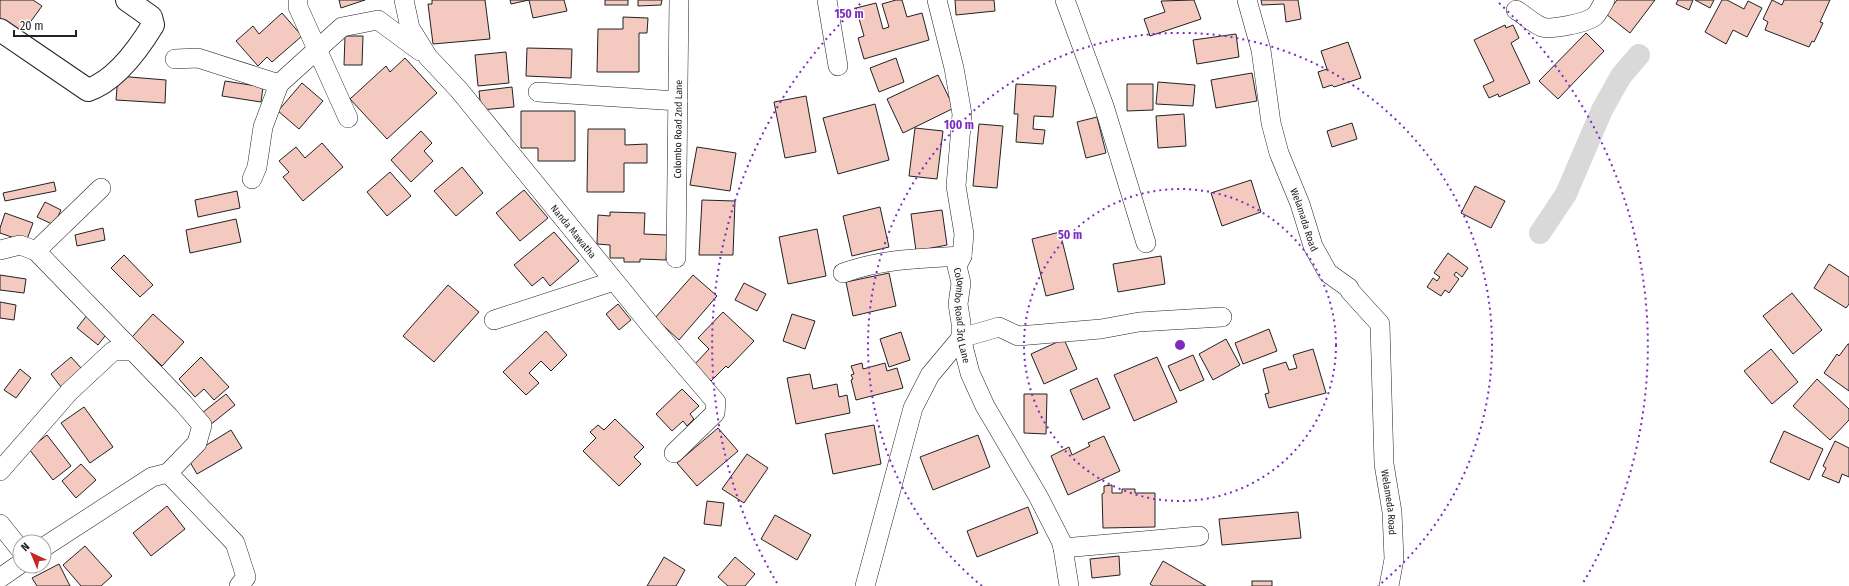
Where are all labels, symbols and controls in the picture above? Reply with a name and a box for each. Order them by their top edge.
text: 150 m [834,7,864,21]
scale bar [14,12,76,38]
text: 20 m [20,19,44,33]
street label: Colombo Road 2nd Lane [672,80,685,178]
text: 100 m [944,118,974,132]
street label: Welamada Road [1287,187,1320,254]
street label: Nanda Mawatha [548,203,598,261]
text: 50 m [1058,228,1082,242]
street label: Colombo Road 3rd Lane [951,266,972,364]
centre of rings [1173,338,1187,352]
street label: Welameda Road [1378,469,1398,535]
north arrow [12,534,52,574]
text: N [19,540,32,554]

